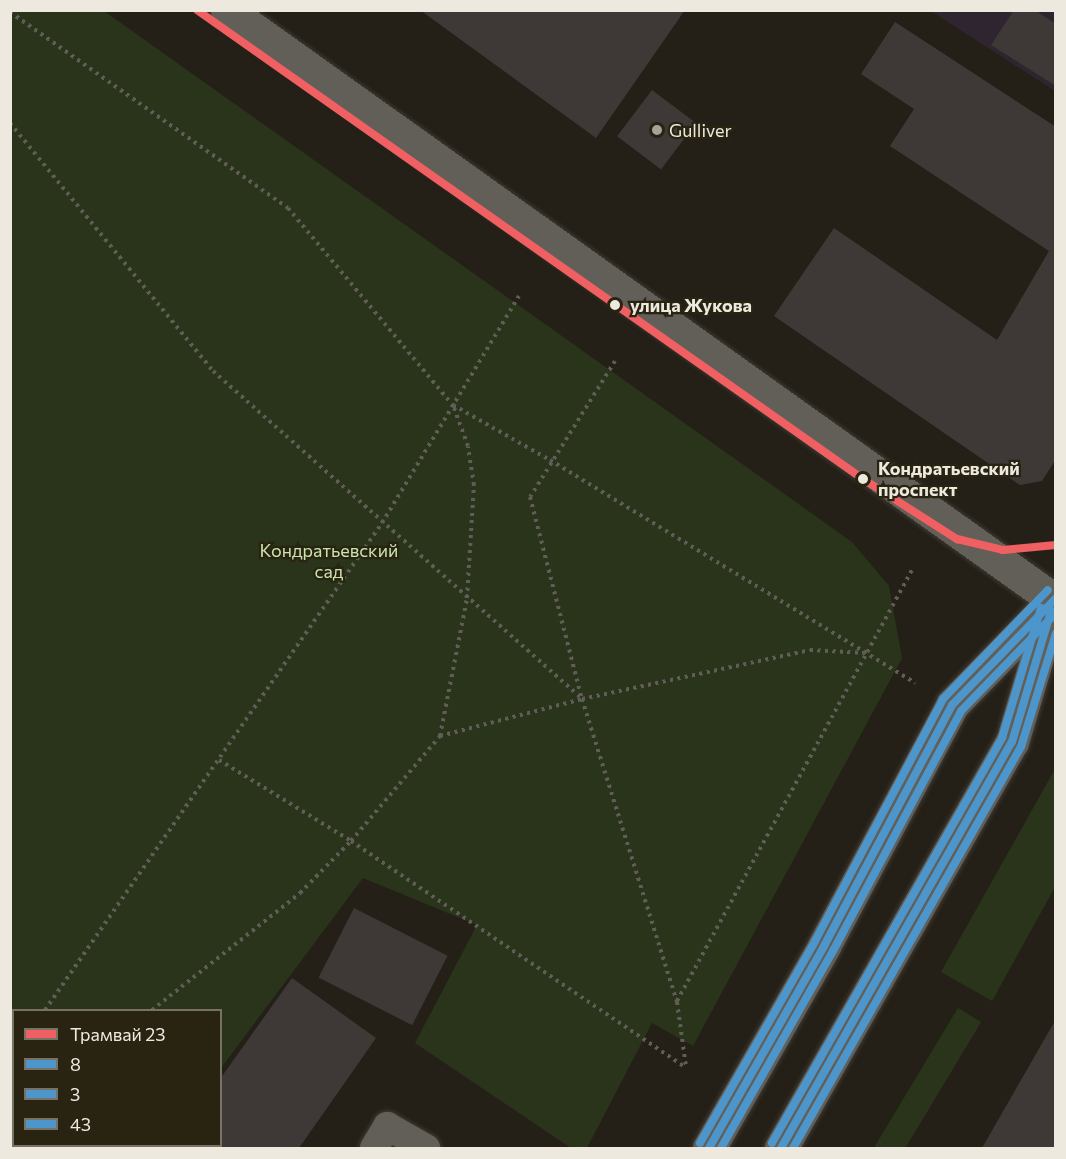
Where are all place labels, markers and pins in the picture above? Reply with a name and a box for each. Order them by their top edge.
place label: Gulliver [669,119,732,141]
marker: Gulliver [650,123,664,137]
place label: улица Жукова [630,294,752,316]
marker: улица Жукова [605,295,625,315]
place label: Кондратьевский проспект [878,458,1020,500]
marker: Кондратьевский проспект [853,469,873,489]

